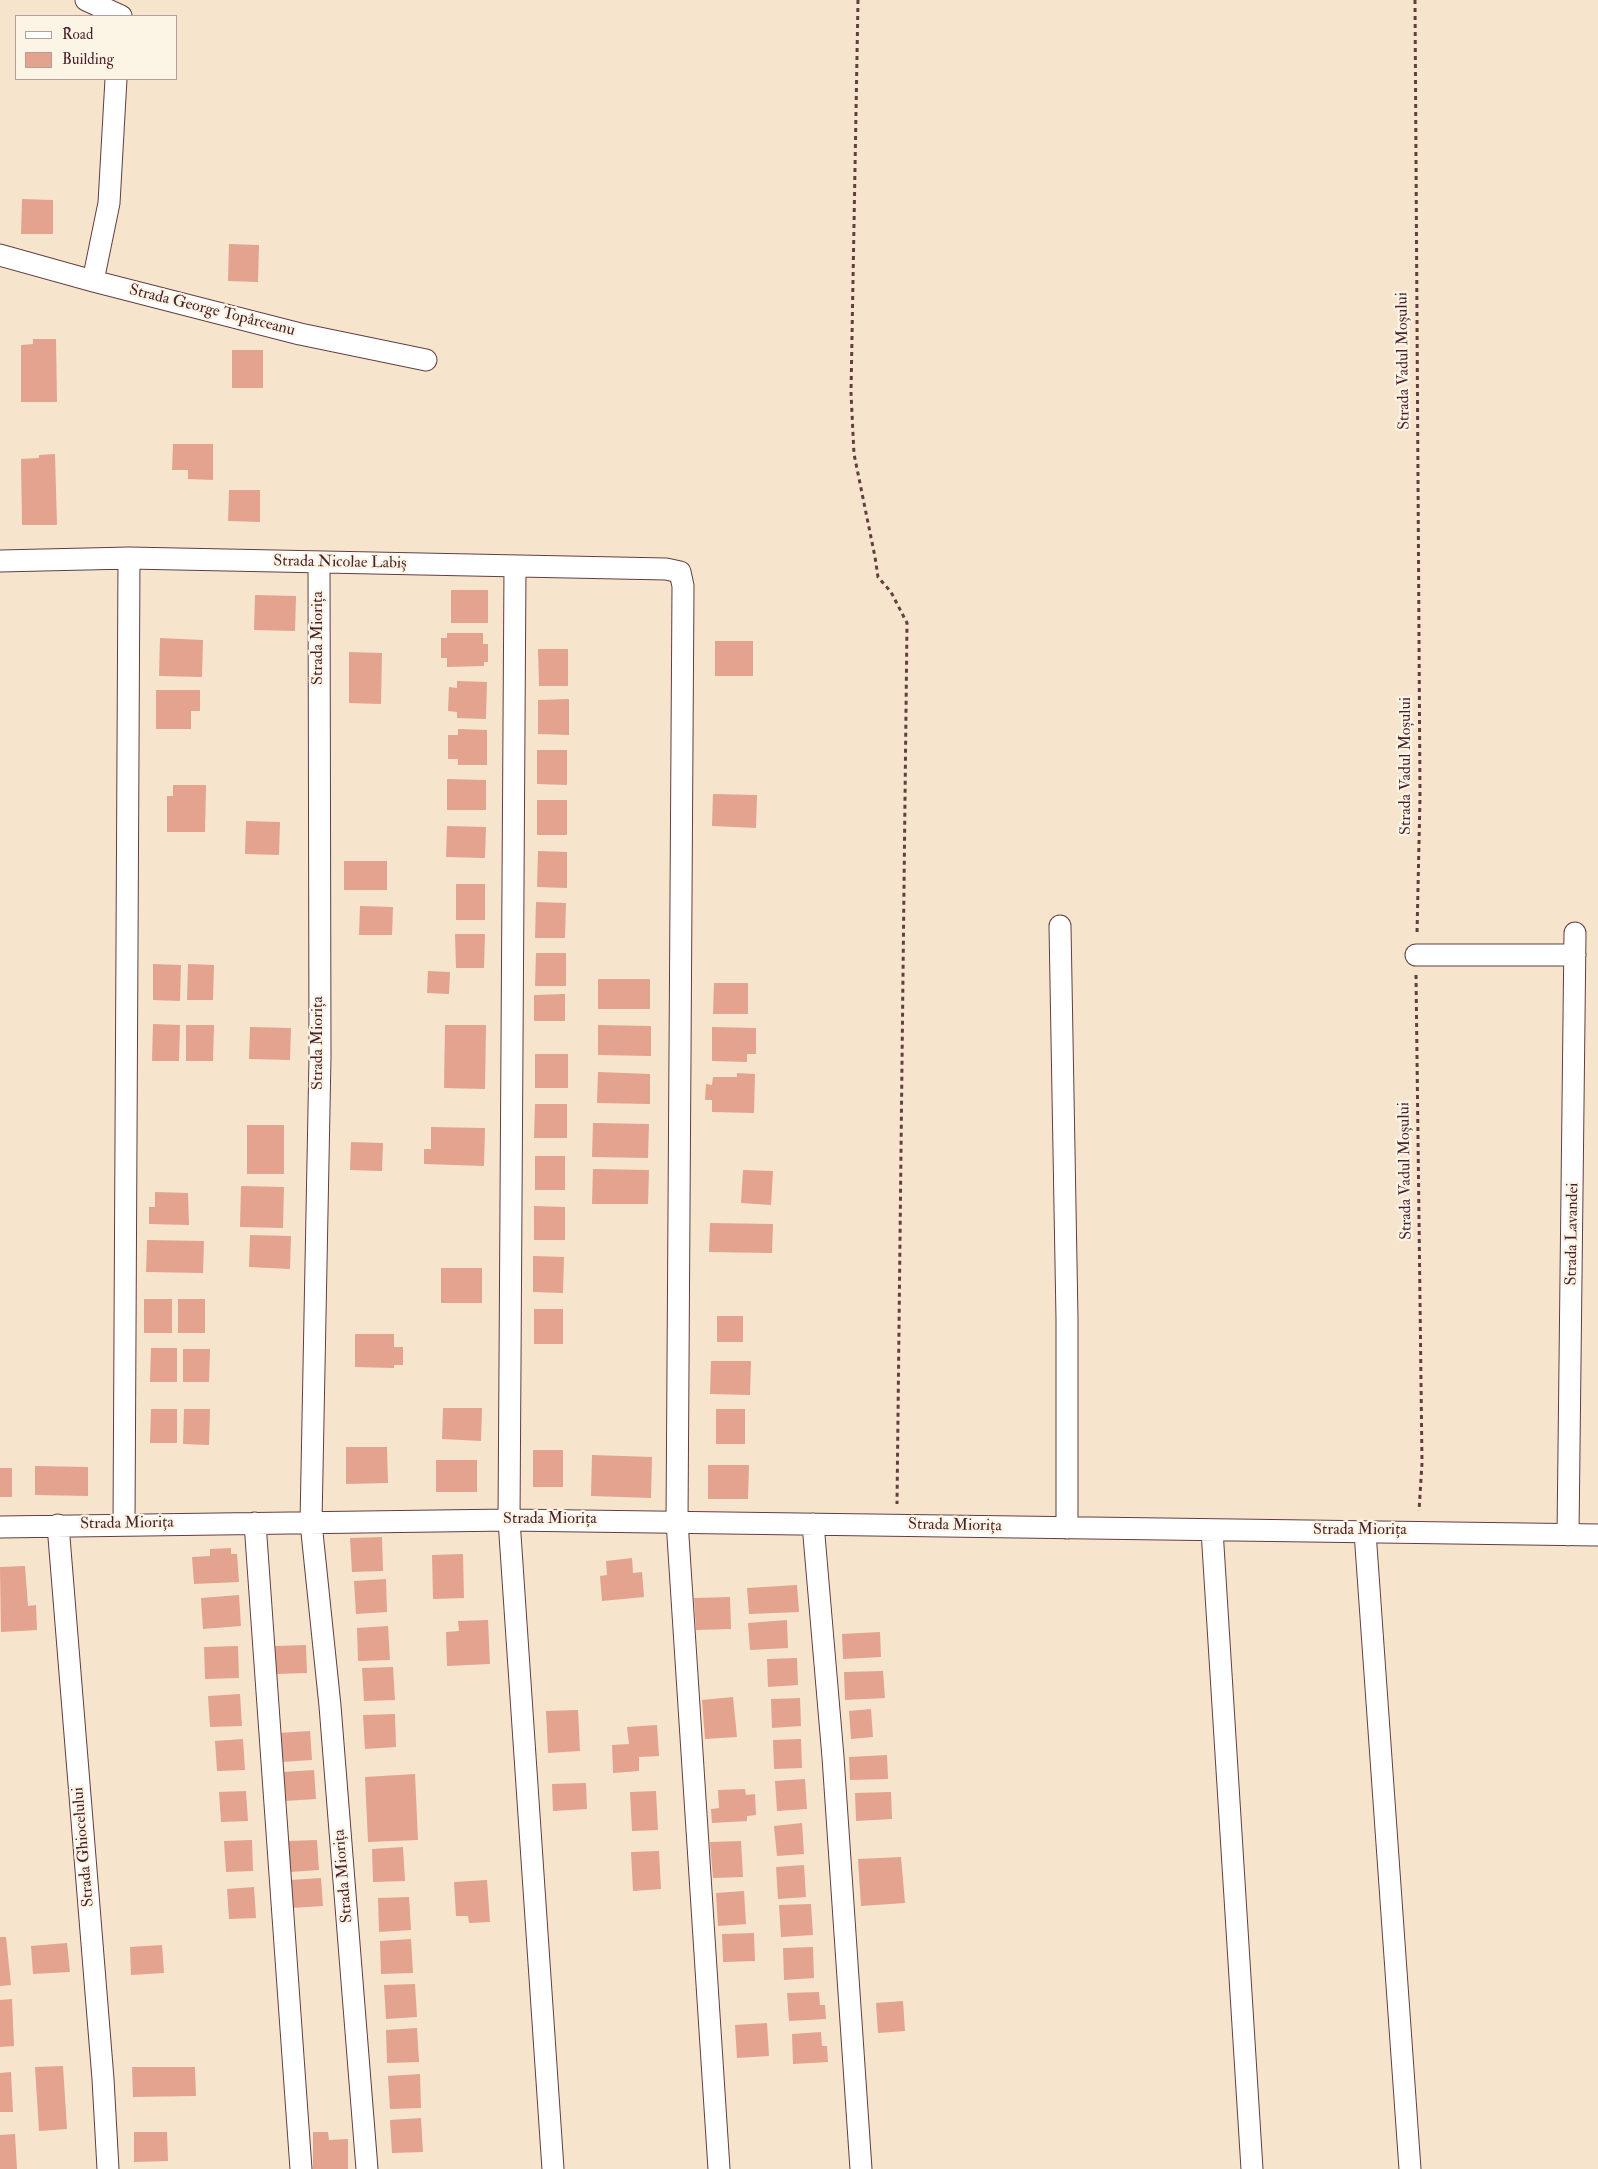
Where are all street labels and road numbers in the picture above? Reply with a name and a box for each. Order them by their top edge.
street label: Strada George Topârceanu [127,281,297,341]
street label: Strada Vadul Moșului [1393,292,1415,430]
street label: Strada Nicolae Labiș [273,552,407,574]
street label: Strada Miorița [309,591,329,685]
street label: Strada Vadul Moșului [1397,697,1417,835]
street label: Strada Miorița [309,996,329,1090]
street label: Strada Vadul Moșului [1395,1102,1417,1240]
street label: Strada Lavandei [1563,1182,1583,1286]
street label: Strada Miorița [503,1510,597,1530]
street label: Strada Miorița [80,1514,174,1534]
street label: Strada Miorița [908,1516,1002,1536]
street label: Strada Miorița [1313,1521,1407,1541]
street label: Strada Ghiocelului [69,1786,99,1908]
street label: Strada Miorița [330,1828,358,1924]

